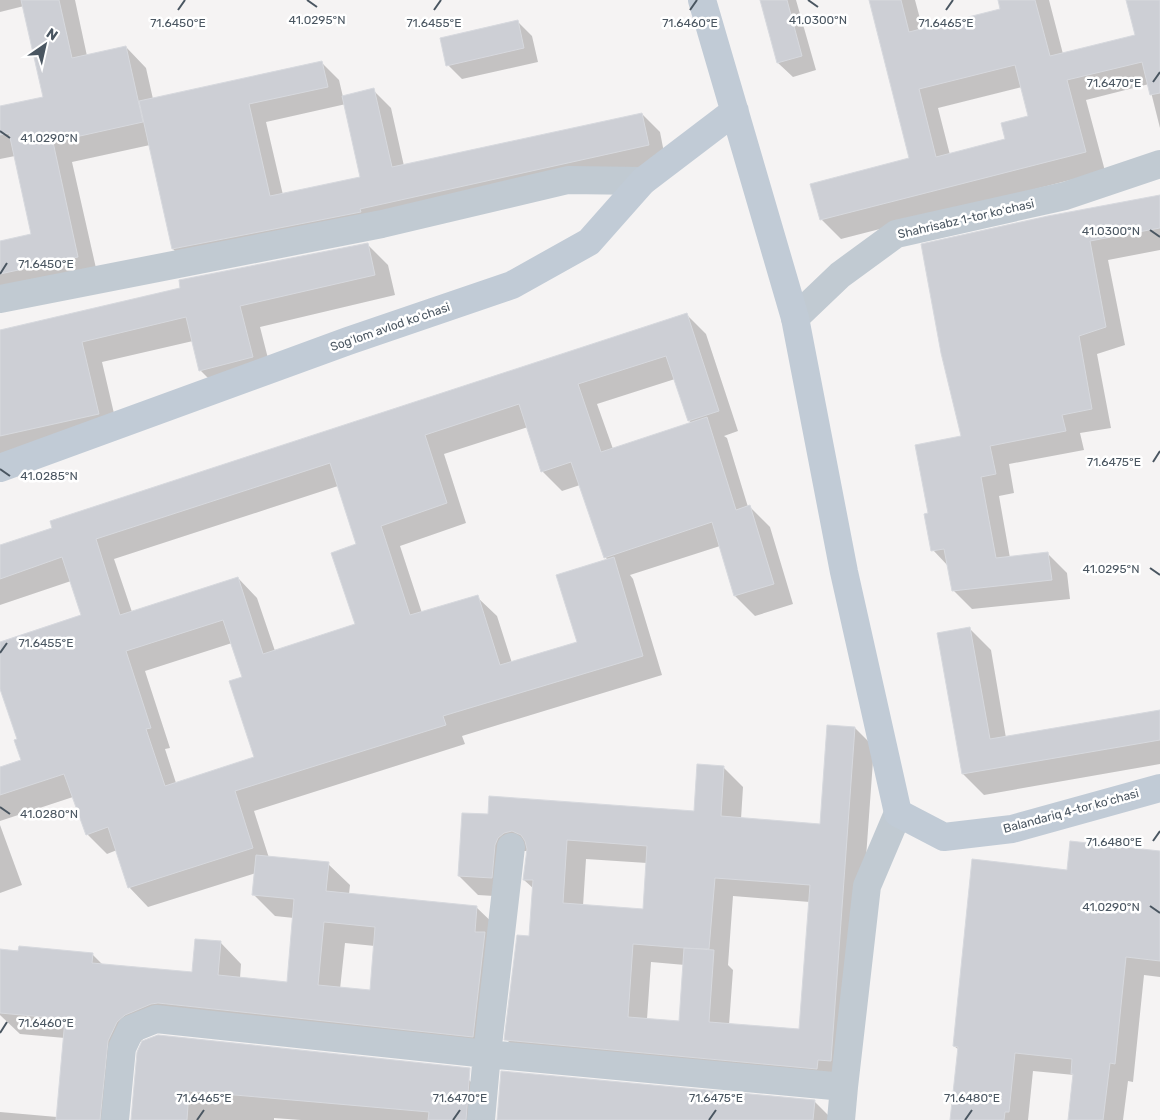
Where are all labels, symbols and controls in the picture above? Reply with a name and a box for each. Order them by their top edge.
text: 41.0295°N [288,13,346,27]
text: 41.0300°N [789,13,847,27]
text: 71.6450°E [150,16,206,30]
text: 71.6455°E [406,16,462,30]
text: 71.6460°E [662,16,718,30]
text: 71.6465°E [918,16,974,30]
north arrow [20,20,70,70]
text: N [43,25,61,45]
text: 71.6470°E [1087,76,1141,90]
text: 41.0290°N [20,131,78,145]
street label: Shahrisabz 1-tor koʻchasi [896,196,1036,242]
text: 41.0300°N [1082,224,1140,238]
text: 71.6450°E [18,257,74,271]
street label: Sogʻlom avlod koʻchasi [328,300,452,354]
text: 71.6475°E [1087,455,1141,469]
text: 41.0285°N [20,469,78,483]
text: 41.0295°N [1082,562,1140,576]
text: 71.6455°E [18,636,74,650]
street label: Balandariq 4-tor koʻchasi [1002,786,1140,836]
text: 41.0280°N [20,807,78,821]
text: 71.6480°E [1086,835,1142,849]
text: 41.0290°N [1082,900,1140,914]
text: 71.6460°E [18,1016,74,1030]
text: 71.6465°E [176,1091,232,1105]
text: 71.6470°E [433,1091,487,1105]
text: 71.6475°E [689,1091,743,1105]
text: 71.6480°E [944,1091,1000,1105]

